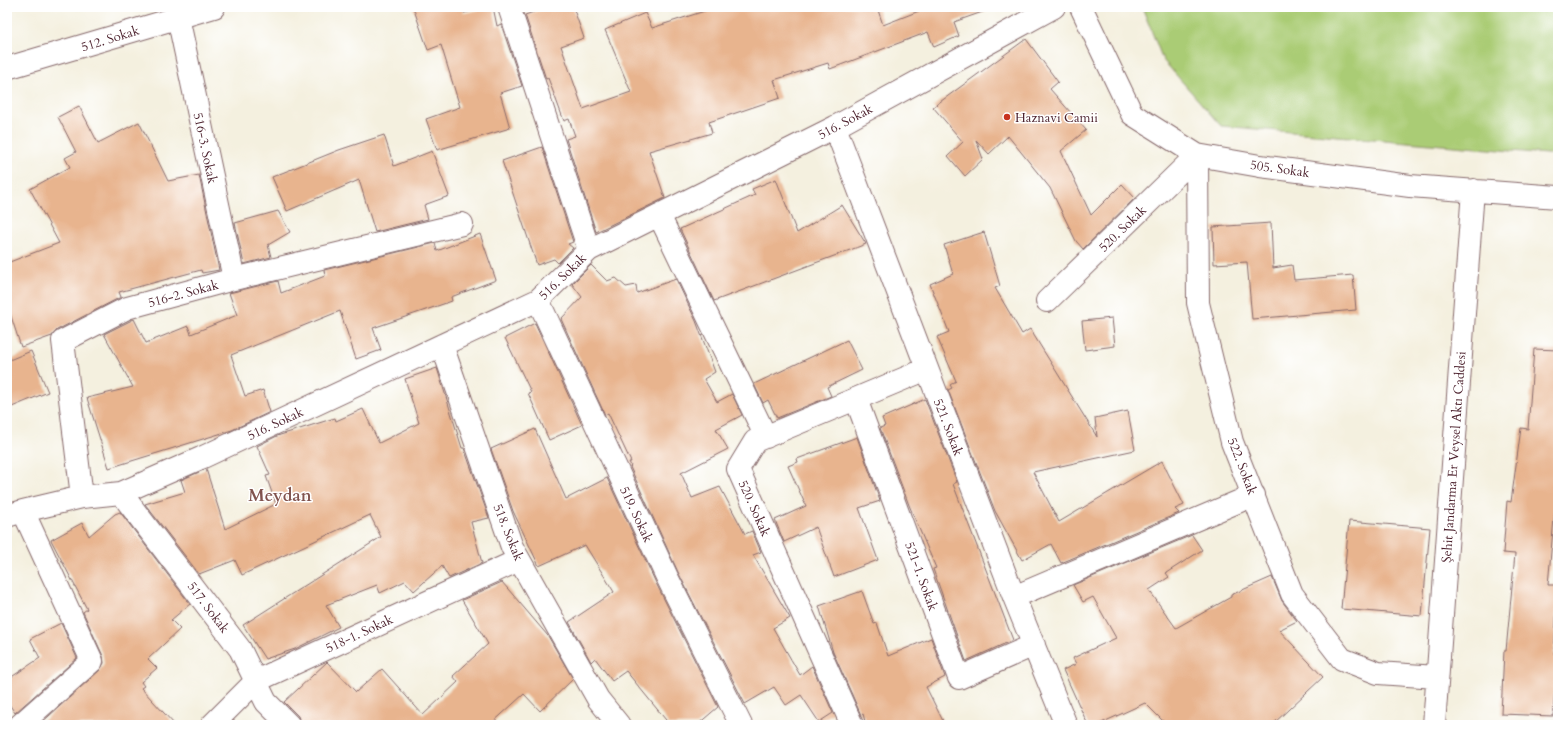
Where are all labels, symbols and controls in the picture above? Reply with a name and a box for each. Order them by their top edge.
street label: 512. Sokak [79,22,142,56]
street label: 516. Sokak [815,100,876,144]
place label: Haznavi Camii [1015,109,1098,127]
street label: 516-3. Sokak [189,111,221,185]
marker: Haznavi Camii [1002,112,1012,122]
street label: 505. Sokak [1249,156,1311,182]
street label: 520. Sokak [1095,201,1150,256]
street label: 516. Sokak [535,249,590,304]
street label: 516-2. Sokak [146,276,221,312]
street label: Şehit Jandarma Er Veysel Aktı Caddesi [1438,350,1470,563]
street label: 521. Sokak [929,396,967,459]
street label: 516. Sokak [245,403,306,445]
street label: 522. Sokak [1223,435,1261,498]
street label: 520. Sokak [734,477,774,539]
district label: Meydan [248,484,312,507]
street label: 519. Sokak [615,484,657,545]
street label: 518. Sokak [489,501,528,564]
street label: 521-1. Sokak [900,539,942,613]
street label: 517. Sokak [183,578,233,637]
street label: 518-1. Sokak [323,610,396,657]

